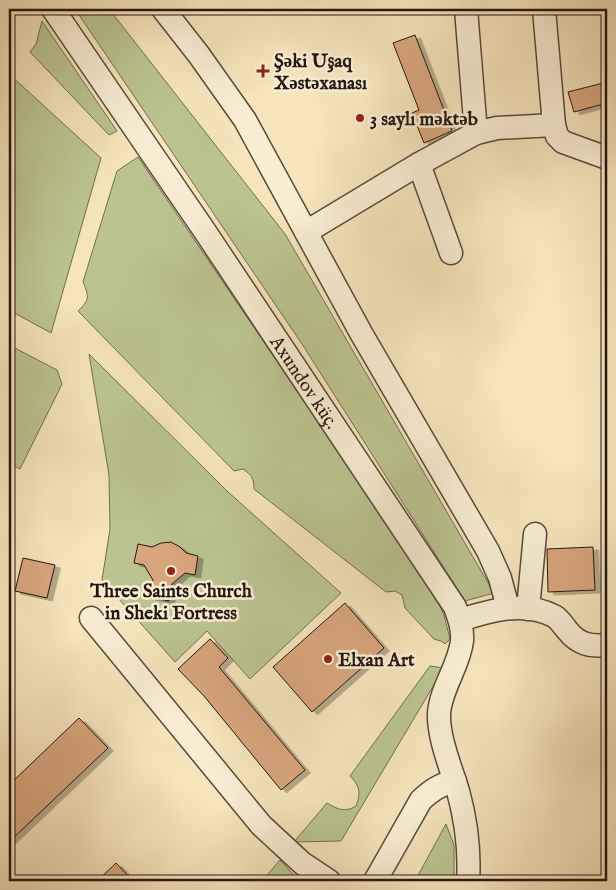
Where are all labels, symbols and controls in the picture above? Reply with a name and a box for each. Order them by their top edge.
place label: Şəki Uşaq Xəstəxanası [273,50,367,96]
marker: Şəki Uşaq Xəstəxanası [256,64,270,78]
place label: 3 saylı məktəb [370,108,478,132]
marker: 3 saylı məktəb [354,112,366,124]
street label: Axundov küç. [263,331,343,434]
marker: Three Saints Church in Sheki Fortress [165,565,177,577]
place label: Three Saints Church in Sheki Fortress [89,580,253,626]
place label: Elxan Art [338,649,415,673]
marker: Elxan Art [322,653,334,665]

